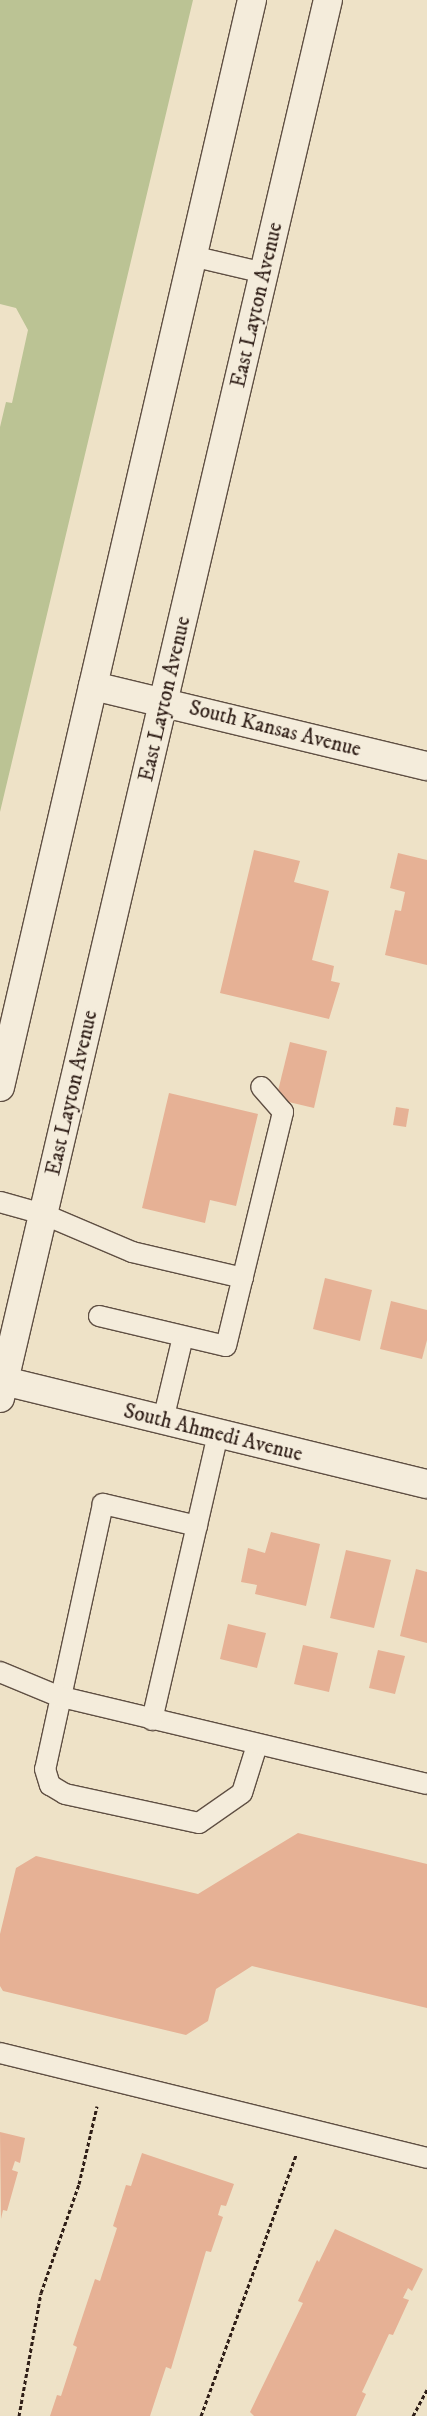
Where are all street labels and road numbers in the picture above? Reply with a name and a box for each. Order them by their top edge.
street label: East Layton Avenue [226,220,288,390]
street label: East Layton Avenue [134,614,196,784]
street label: South Kansas Avenue [186,695,364,763]
street label: East Layton Avenue [41,1008,103,1178]
street label: South Ahmedi Avenue [121,1399,305,1467]

